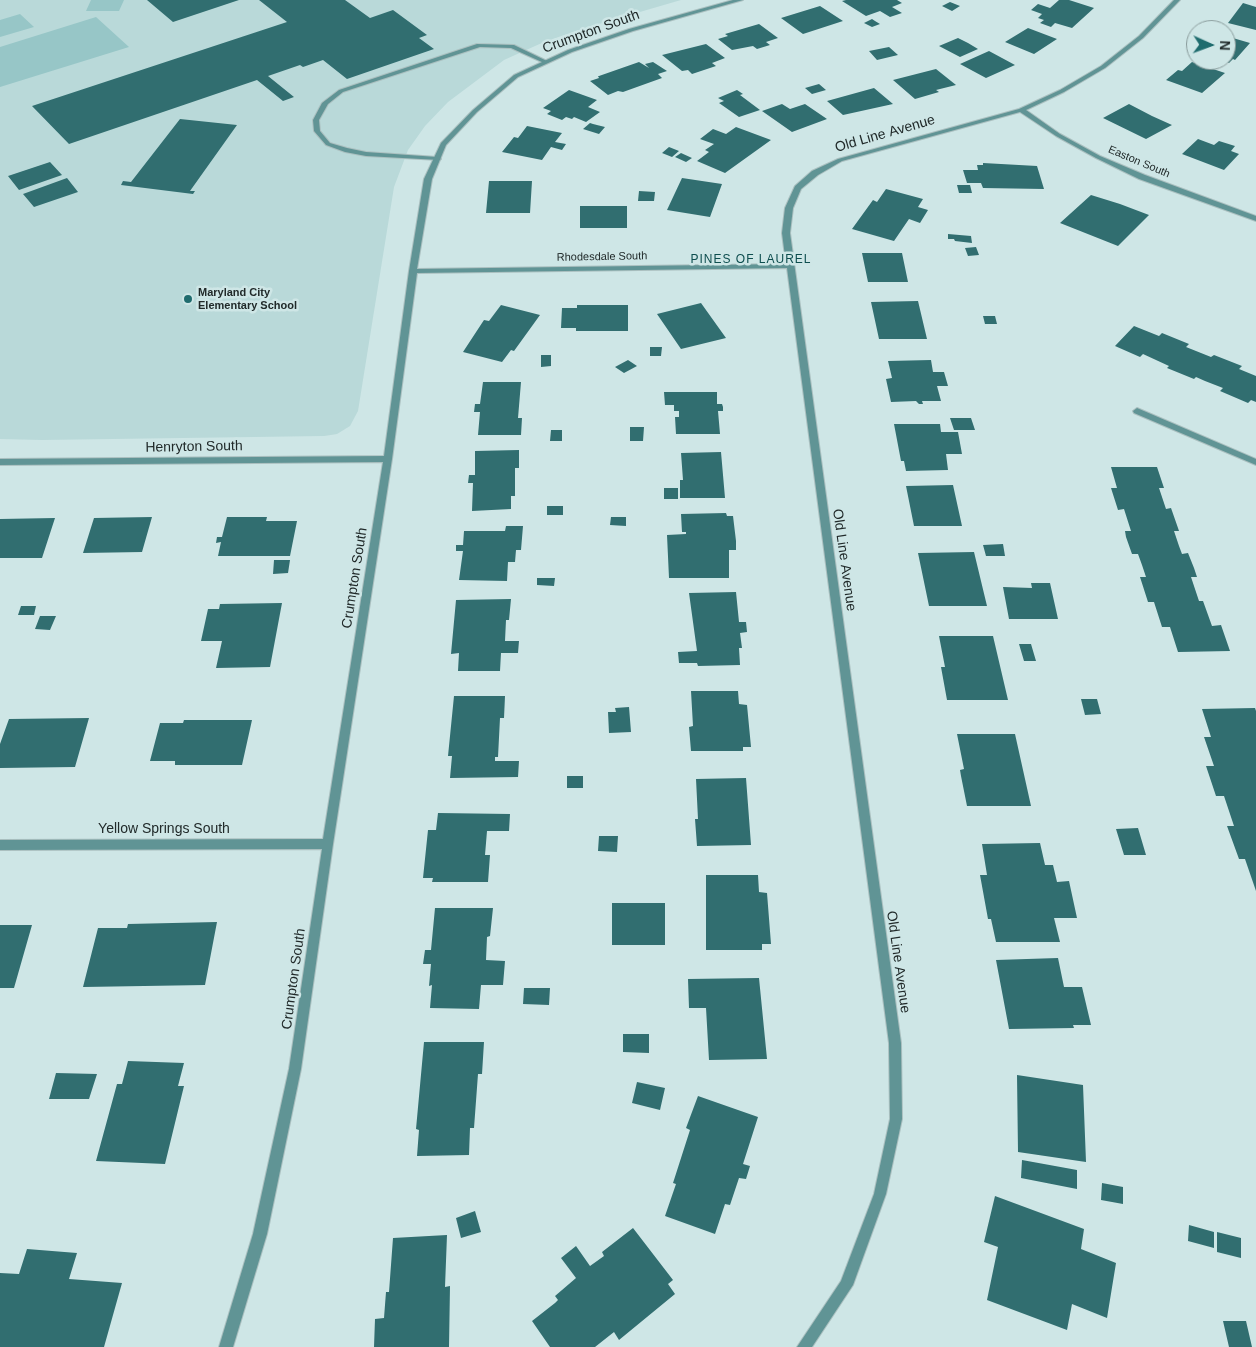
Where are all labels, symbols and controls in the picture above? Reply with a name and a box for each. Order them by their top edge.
street label: Crumpton South [540,7,642,57]
north arrow [1186,20,1236,70]
text: N [1217,40,1233,51]
street label: Old Line Avenue [833,112,937,156]
street label: Easton South [1106,143,1172,181]
street label: Rhodesdale South [557,250,647,264]
district label: PINES OF LAUREL [689,253,813,267]
place label: Maryland City Elementary School [198,286,297,312]
marker: Maryland City Elementary School [182,293,194,305]
street label: Henryton South [145,438,243,456]
street label: Old Line Avenue [828,508,860,612]
street label: Crumpton South [339,526,371,630]
street label: Yellow Springs South [98,821,230,837]
street label: Old Line Avenue [882,910,914,1014]
street label: Crumpton South [279,927,309,1031]

